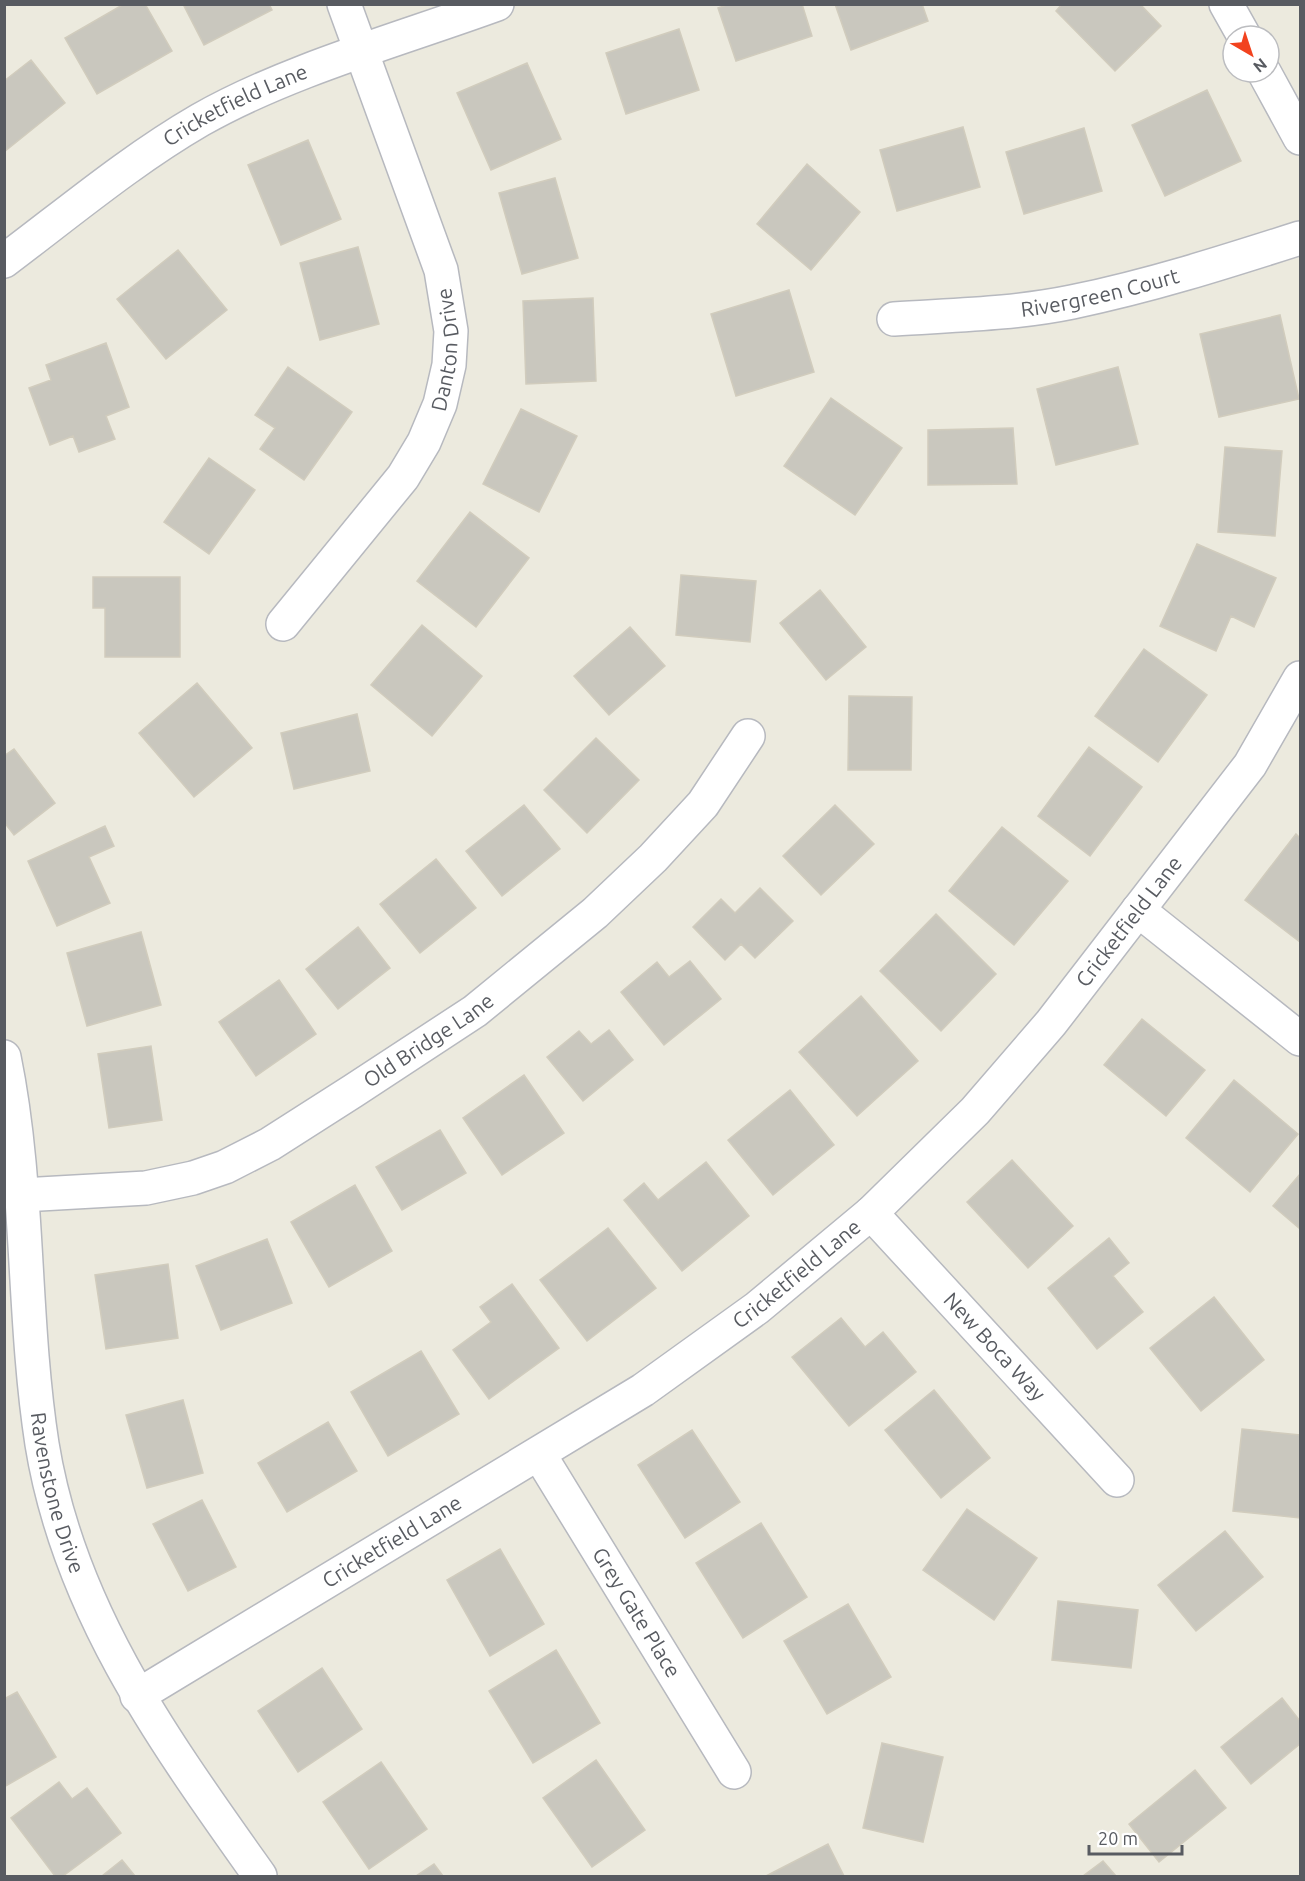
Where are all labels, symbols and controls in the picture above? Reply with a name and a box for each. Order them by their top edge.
north arrow [1221,24,1281,84]
text: N [1250,55,1271,76]
street label: Cricketfield Lane [158,59,311,151]
street label: Rivergreen Court [1019,263,1181,321]
street label: Danton Drive [426,286,463,413]
street label: Cricketfield Lane [1070,851,1186,991]
street label: Old Bridge Lane [359,988,498,1092]
street label: Cricketfield Lane [728,1214,865,1333]
street label: New Boca Way [939,1287,1051,1405]
street label: Ravenstone Drive [27,1411,90,1576]
street label: Cricketfield Lane [318,1490,465,1592]
street label: Grey Gate Place [588,1543,686,1681]
scale bar [1089,1818,1182,1856]
text: 20 m [1098,1828,1138,1848]

